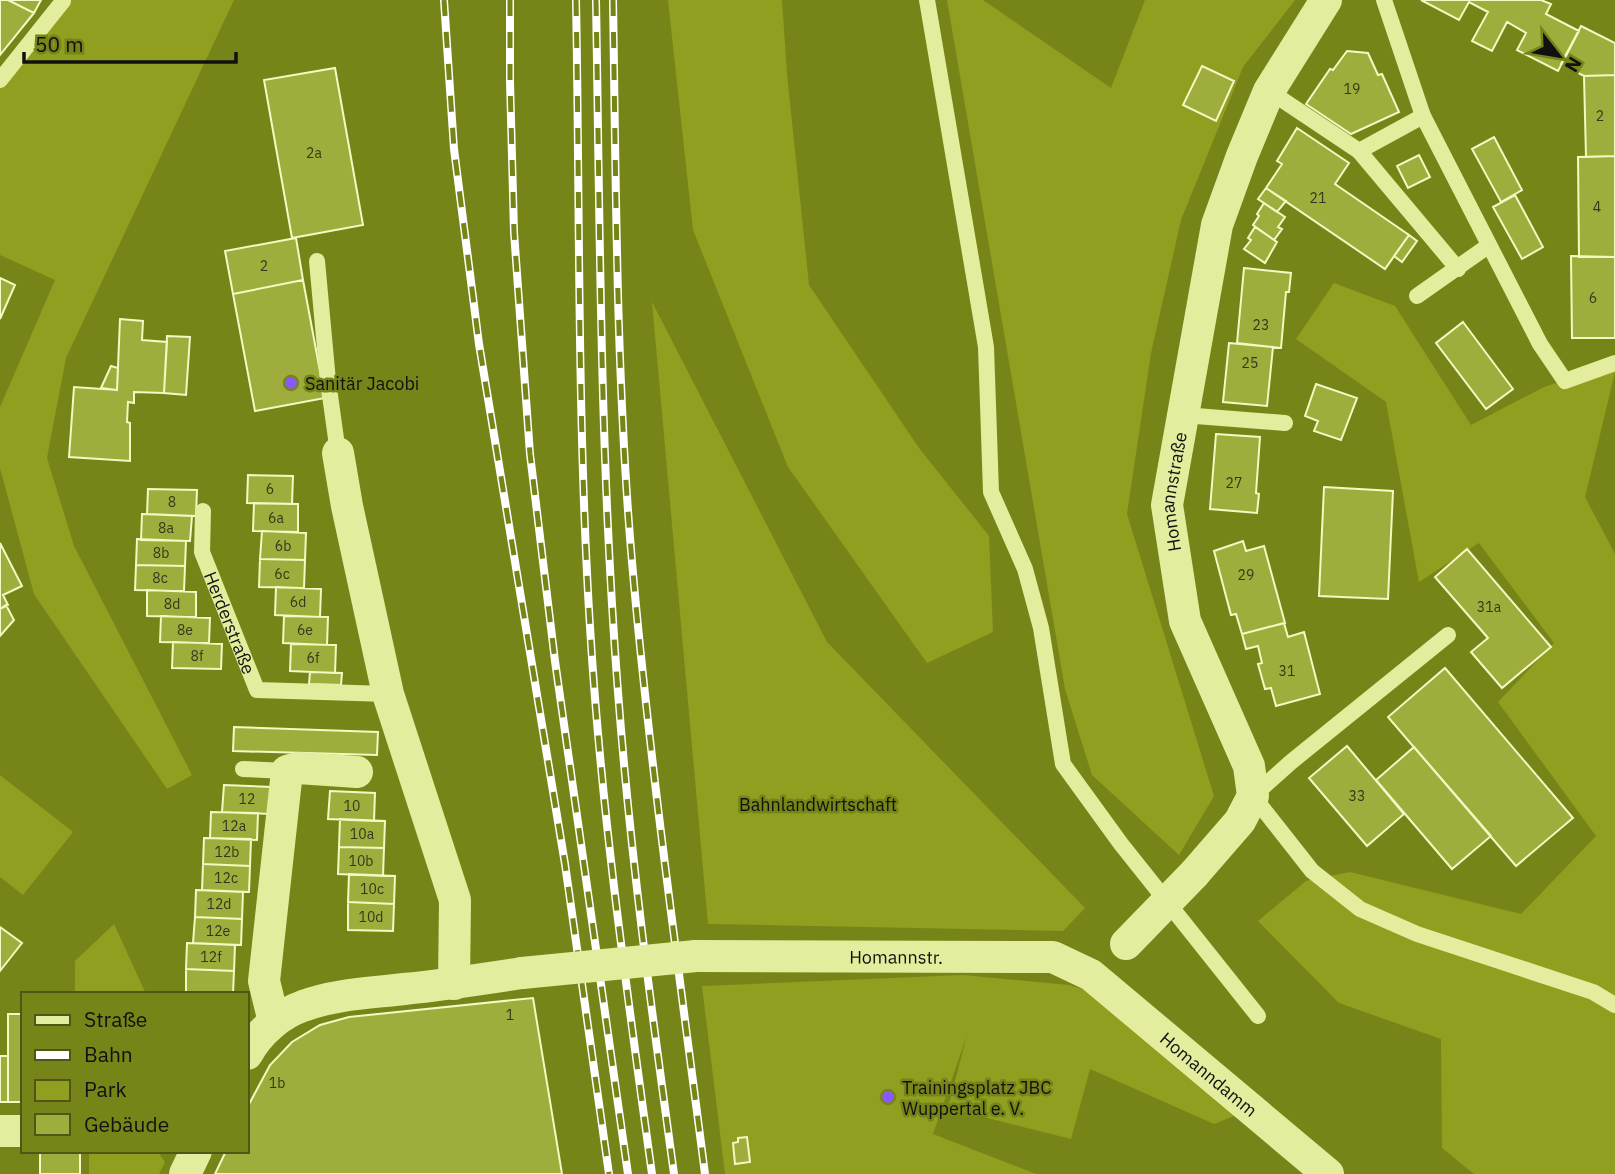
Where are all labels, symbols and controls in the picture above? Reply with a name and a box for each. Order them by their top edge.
scale bar [24,21,236,65]
north arrow [1524,21,1594,91]
text: 50 m [35,30,84,58]
text: N [1560,53,1587,77]
house number: 19 [1344,80,1360,98]
house number: 2 [1596,107,1604,125]
house number: 2a [306,144,322,162]
house number: 21 [1310,189,1326,207]
house number: 4 [1593,198,1601,216]
house number: 2 [260,257,268,275]
house number: 6 [1589,289,1597,307]
house number: 23 [1253,316,1269,334]
house number: 25 [1242,354,1258,372]
place label: Sanitär Jacobi [305,372,419,395]
marker: Sanitär Jacobi [283,375,299,391]
street label: Homannstraße [1155,430,1191,553]
house number: 27 [1226,474,1242,492]
house number: 6 [266,480,274,498]
house number: 8 [168,493,176,511]
house number: 6a [268,509,284,527]
house number: 8a [158,519,174,537]
house number: 6b [275,537,291,555]
house number: 8b [153,544,169,562]
house number: 6c [274,565,290,583]
house number: 29 [1238,566,1254,584]
street label: Herderstraße [199,568,261,677]
house number: 8c [152,569,168,587]
house number: 6d [290,593,306,611]
house number: 8d [164,595,180,613]
house number: 31a [1477,598,1502,616]
house number: 8e [177,621,193,639]
house number: 6e [297,621,313,639]
house number: 8f [191,647,204,665]
house number: 6f [307,649,320,667]
house number: 31 [1279,662,1295,680]
house number: 33 [1349,787,1365,805]
house number: 12 [239,790,255,808]
park label: Bahnlandwirtschaft [739,793,897,816]
house number: 10 [344,797,360,815]
house number: 12a [222,817,247,835]
house number: 10a [350,825,375,843]
house number: 12b [215,843,239,861]
house number: 10b [349,852,373,870]
house number: 12c [214,869,238,887]
house number: 10c [360,880,384,898]
house number: 12d [207,895,231,913]
house number: 10d [359,908,383,926]
house number: 12e [206,922,231,940]
street label: Homannstr. [849,945,943,968]
house number: 12f [200,948,222,966]
legend [21,992,248,1153]
text: Straße [84,1005,147,1033]
house number: 1 [506,1006,514,1024]
street label: Homanndamm [1155,1027,1262,1121]
text: Bahn [84,1040,133,1068]
house number: 1b [269,1074,285,1092]
text: Park [84,1075,127,1103]
place label: Trainingsplatz JBC Wuppertal e. V. [902,1076,1051,1120]
marker: Trainingsplatz JBC Wuppertal e. V. [880,1089,896,1105]
text: Gebäude [84,1110,169,1138]

